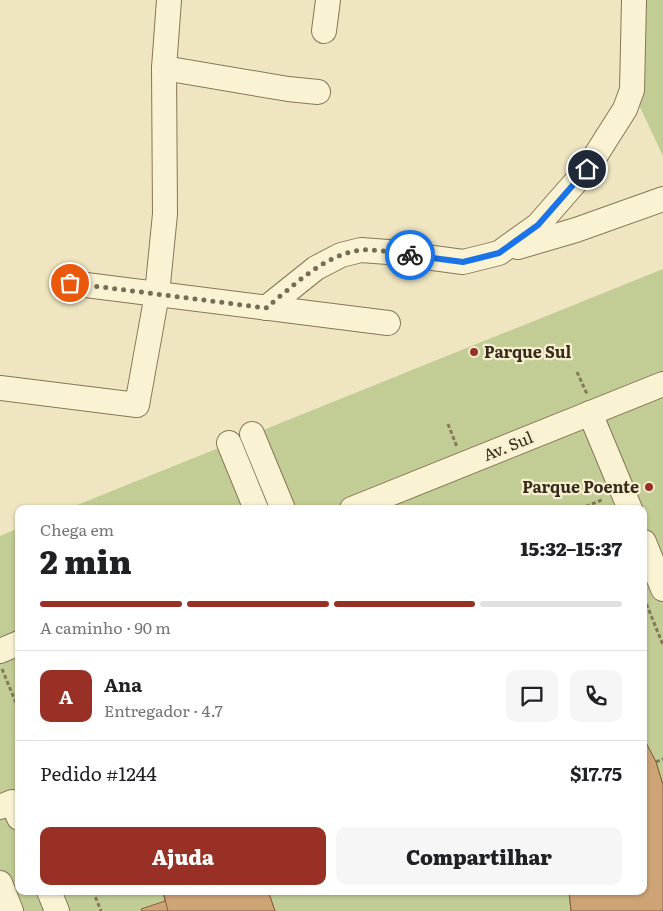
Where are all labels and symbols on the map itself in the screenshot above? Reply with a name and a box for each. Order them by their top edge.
pin [566,148,608,190]
courier [385,230,435,280]
pin [49,262,91,304]
place label: Parque Sul [484,339,572,363]
marker: Parque Sul [468,346,480,358]
street label: Av. Sul [479,424,536,466]
place label: Parque Poente [522,474,639,498]
marker: Parque Poente [643,481,655,493]

